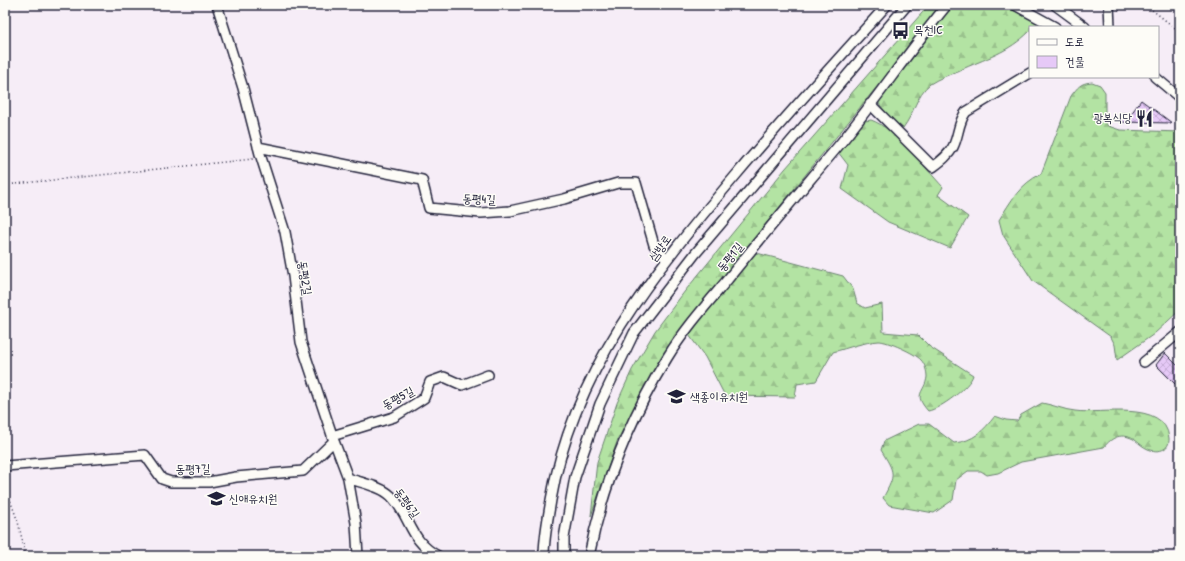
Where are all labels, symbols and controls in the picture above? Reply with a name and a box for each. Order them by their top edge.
bus stop icon: 목천IC [891,20,911,40]
place label: 목천IC [914,21,943,38]
legend [1029,26,1159,78]
text: 도로 [1065,33,1084,50]
text: 건물 [1065,53,1085,70]
restaurant icon: 광복식당 [1135,108,1155,128]
place label: 광복식당 [1093,109,1132,126]
street label: 동평4길 [462,189,496,208]
street label: 삼방로 [644,231,675,264]
street label: 동평1길 [713,238,747,275]
street label: 동평2길 [294,260,317,297]
street label: 동평5길 [379,382,417,413]
school or university icon: 색종이유치원 [667,387,687,407]
place label: 색종이유치원 [690,388,748,405]
street label: 동평7길 [175,460,211,477]
street label: 동평6길 [391,484,424,522]
school or university icon: 신애유치원 [206,489,226,509]
place label: 신애유치원 [229,490,277,507]

